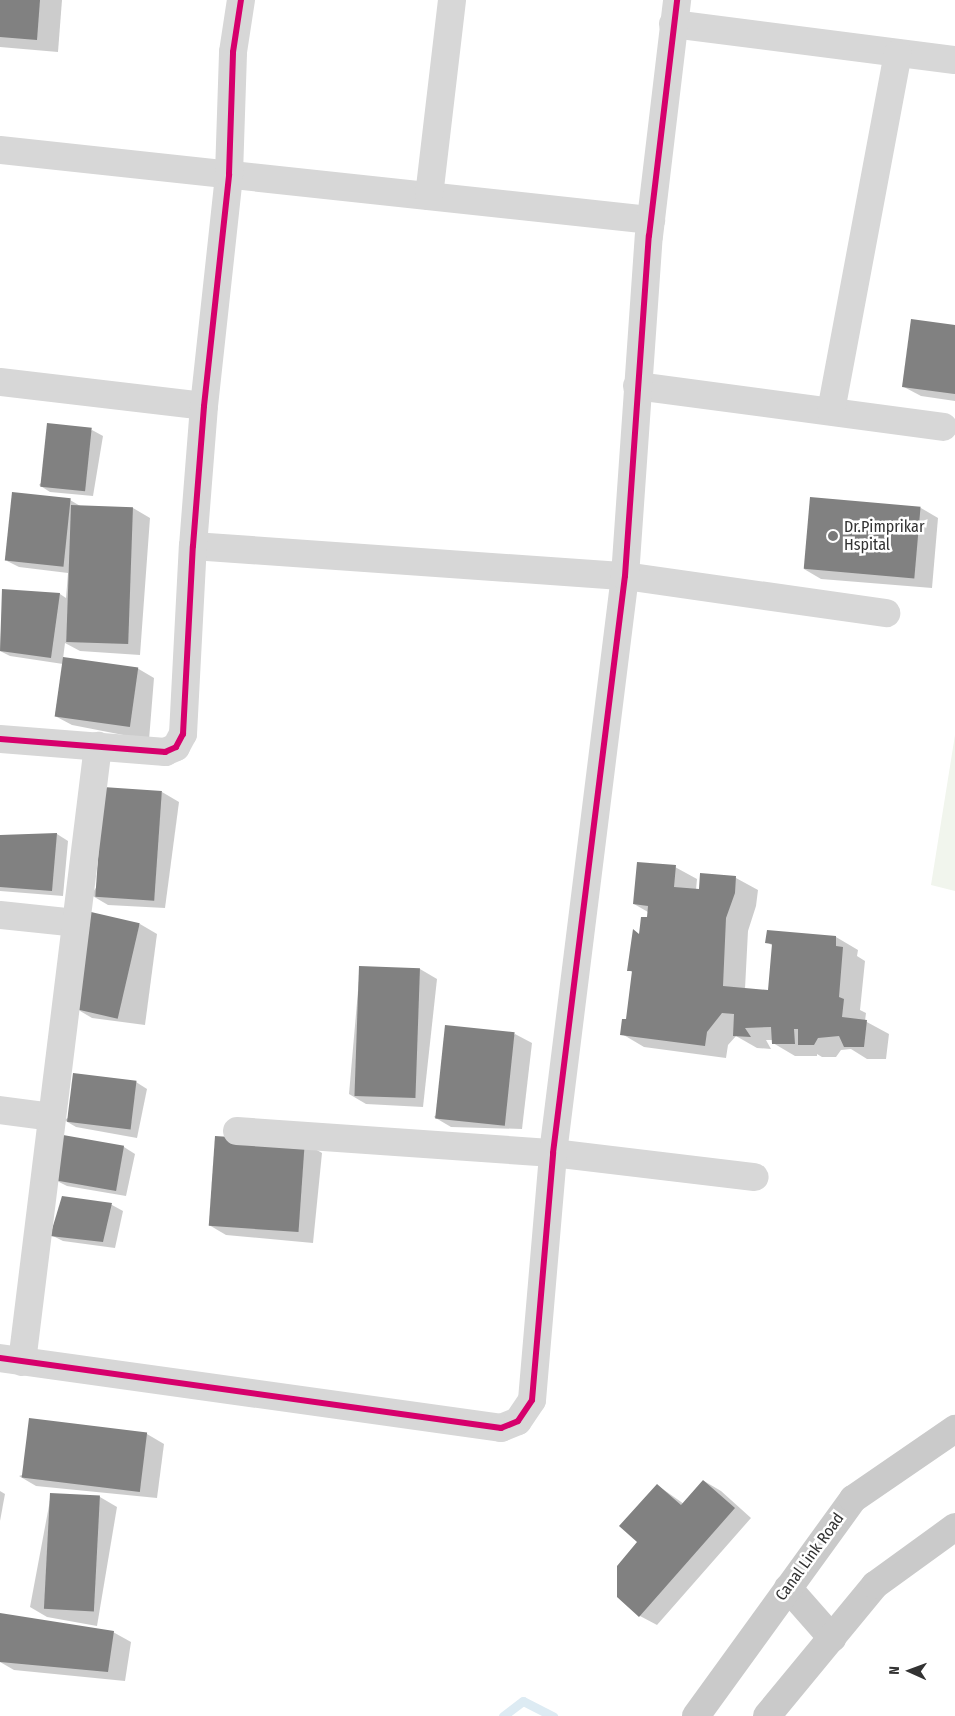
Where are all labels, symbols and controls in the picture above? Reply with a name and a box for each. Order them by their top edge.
place label: Dr.Pimprikar Hspital [844,517,924,555]
marker: Dr.Pimprikar Hspital [826,529,840,543]
street label: Canal Link Road [772,1509,848,1605]
north arrow [885,1646,935,1696]
text: N [886,1666,903,1675]

